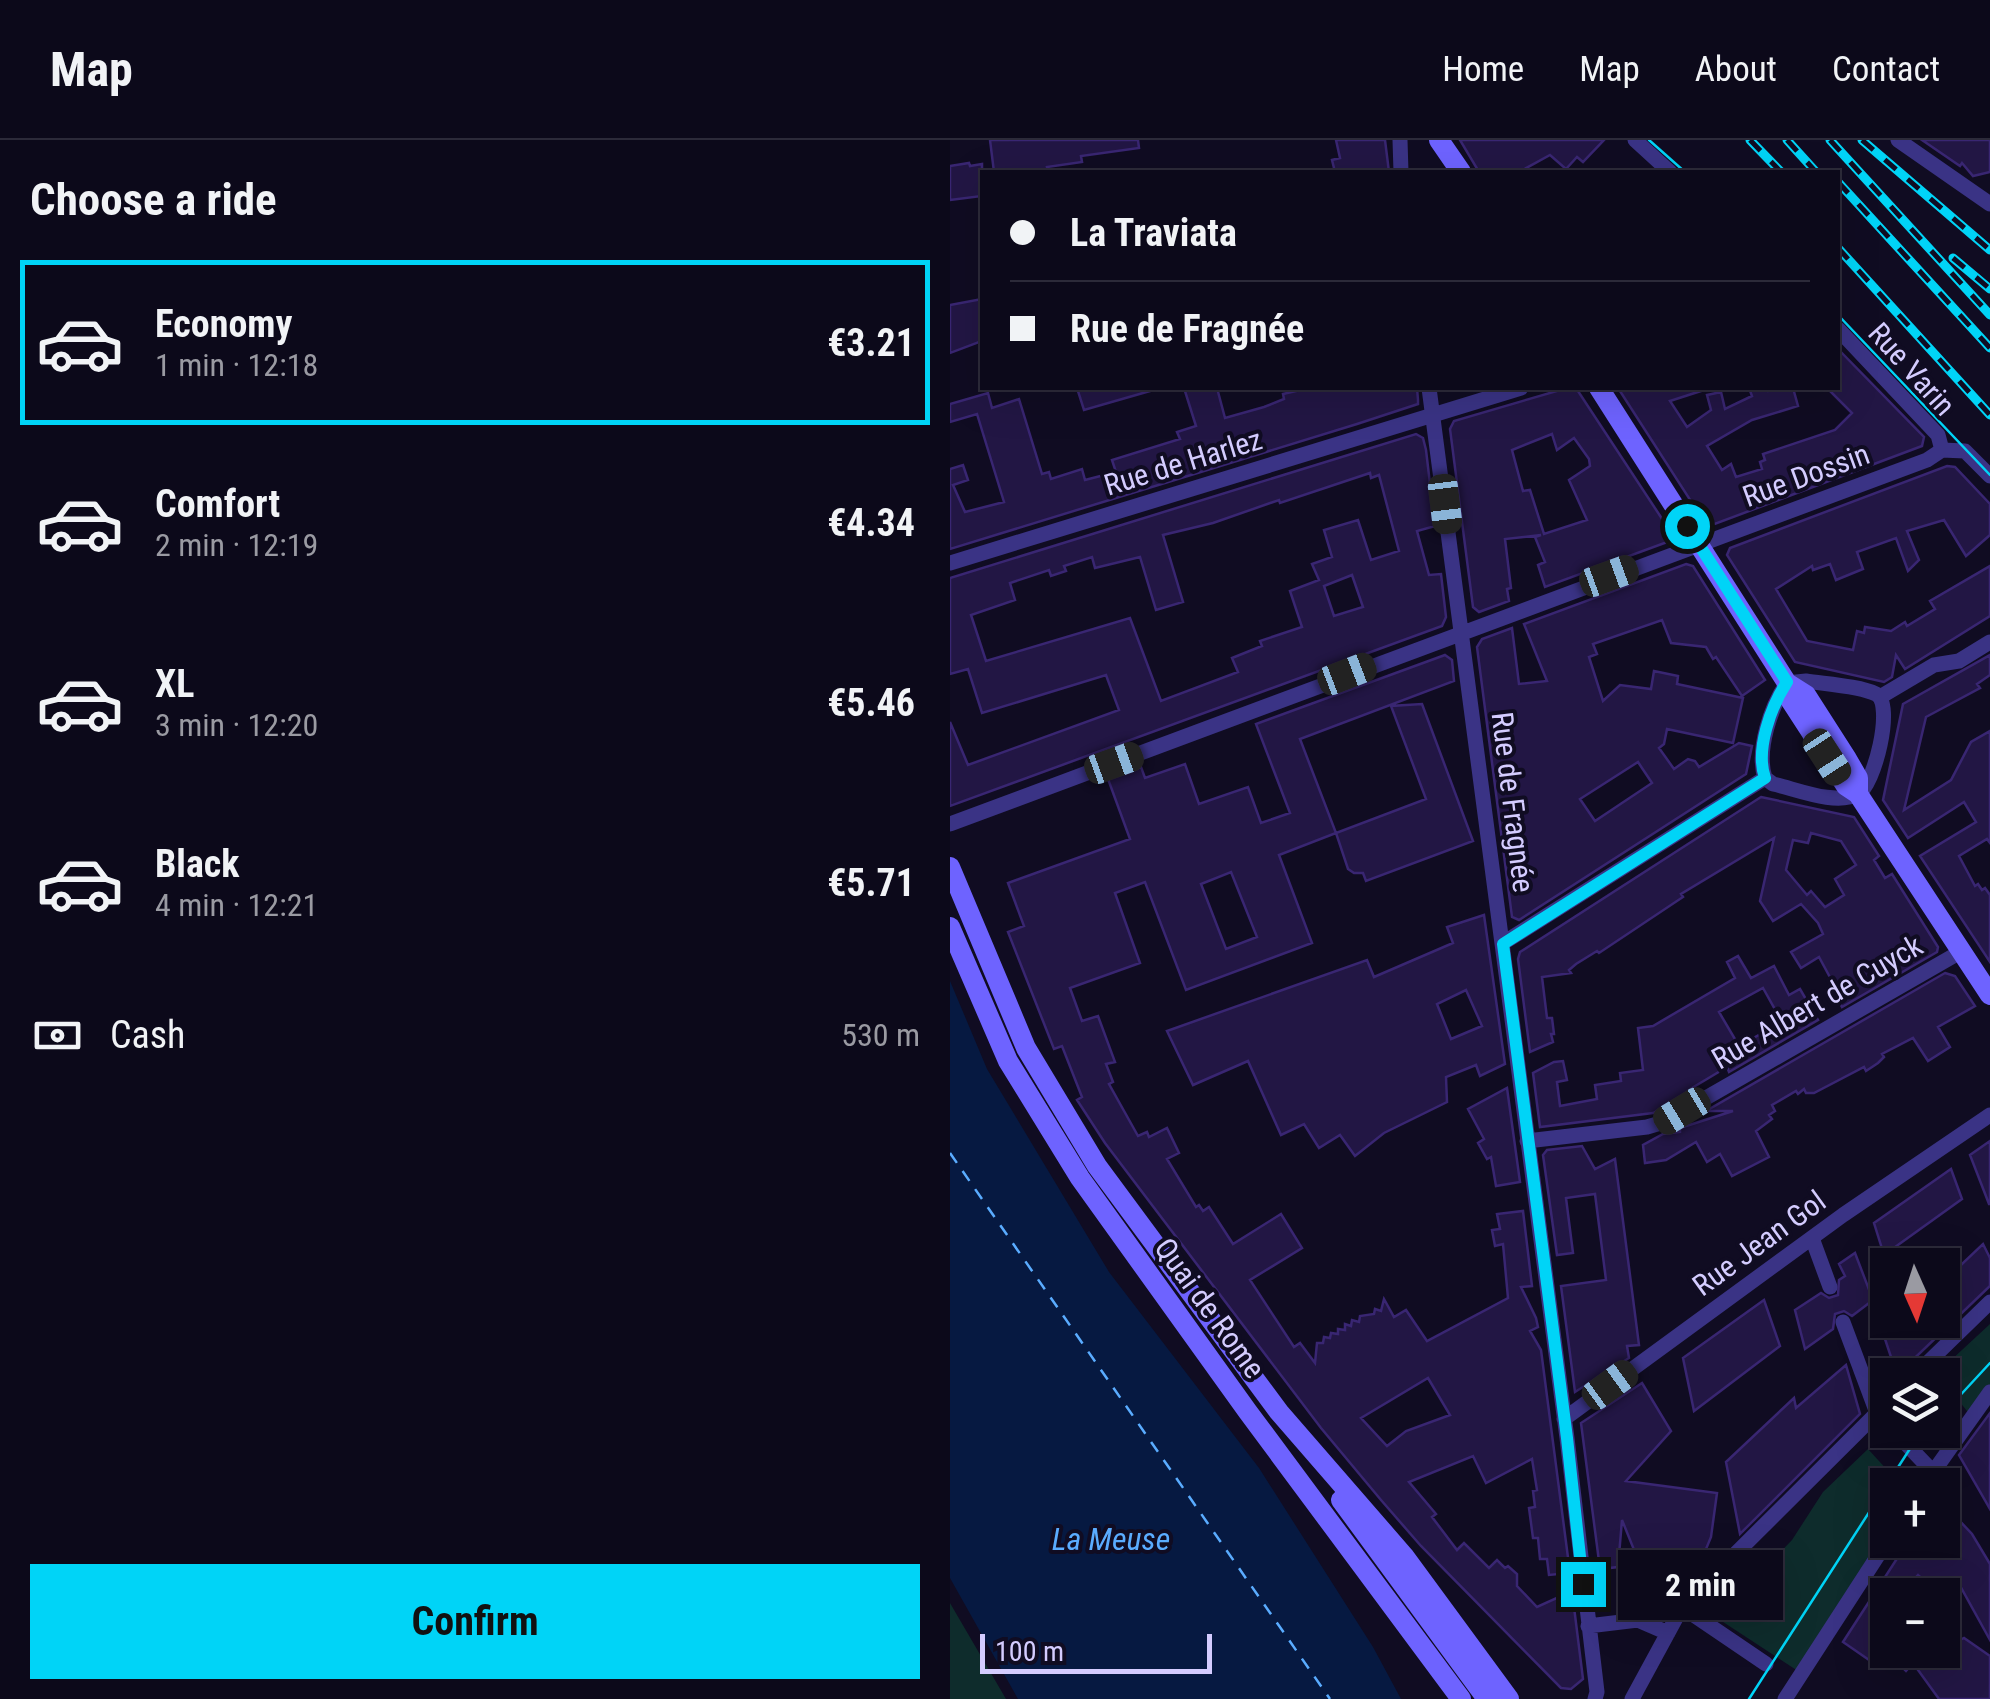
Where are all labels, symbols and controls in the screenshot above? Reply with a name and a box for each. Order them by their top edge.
text: Map [50,41,133,98]
text: Home [1442,49,1524,90]
text: Map [1579,49,1640,90]
text: About [1695,49,1777,90]
text: Contact [1832,49,1940,90]
text: Choose a ride [30,173,277,226]
text: La Traviata [1070,211,1237,255]
icon: car [35,298,125,388]
text: Economy [155,302,292,346]
text: Rue de Fragnée [1070,307,1304,351]
street label: Rue Varin [1861,316,1963,422]
text: €3.21 [827,321,915,365]
text: 1 min · 12:18 [155,346,318,384]
street label: Rue de Harlez [1100,421,1266,503]
street label: Rue Dossin [1738,436,1874,514]
car [1426,472,1464,536]
icon: car [35,478,125,568]
text: Comfort [155,482,280,526]
text: €4.34 [827,501,915,545]
route start [1665,504,1710,549]
text: 2 min · 12:19 [155,526,318,564]
car [1576,552,1642,600]
car [1314,649,1380,699]
icon: car [35,658,125,748]
text: XL [155,662,194,706]
text: €5.46 [827,681,915,725]
text: 3 min · 12:20 [155,706,318,744]
street label: Rue de Fragnée [1485,710,1541,894]
car [1798,724,1856,790]
car [1081,739,1147,787]
icon: car [35,838,125,928]
text: Black [155,842,239,886]
text: €5.71 [827,861,915,905]
text: 4 min · 12:21 [155,886,318,924]
street label: Rue Albert de Cuyck [1706,927,1929,1076]
icon: cash [30,1008,85,1063]
text: Cash [110,1013,185,1057]
text: 530 m [841,1016,920,1054]
car [1649,1083,1715,1139]
street label: Rue Jean Gol [1686,1183,1832,1303]
street label: Quai de Rome [1148,1231,1272,1385]
north arrow [1870,1248,1960,1338]
map controls [1870,1248,1960,1668]
car [1577,1355,1643,1415]
button: layers [1870,1358,1960,1448]
button: + [1870,1468,1960,1558]
water label: La Meuse [1052,1520,1170,1558]
callout: 2 min [1618,1549,1783,1619]
route end [1561,1562,1606,1607]
button: Confirm [30,1564,920,1679]
text: 2 min [1665,1566,1736,1604]
button: − [1870,1578,1960,1668]
scale bar [980,1629,1212,1674]
text: 100 m [995,1635,1064,1668]

